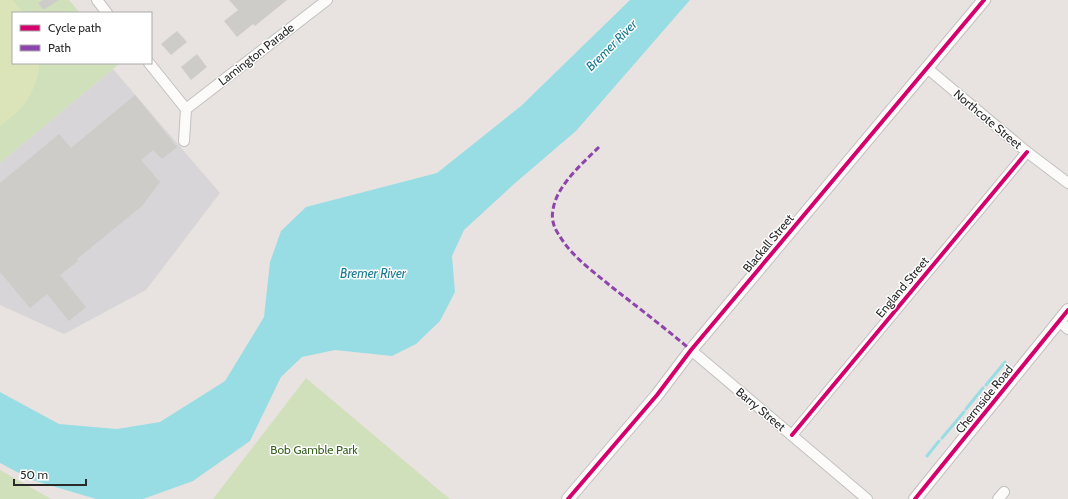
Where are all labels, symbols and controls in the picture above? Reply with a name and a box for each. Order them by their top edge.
legend [12,12,152,64]
water label: Bremer River [582,15,641,74]
text: Cycle path [48,20,101,35]
street label: Lamington Parade [215,20,297,88]
text: Path [48,40,71,55]
street label: Northcote Street [951,86,1025,152]
street label: Blackall Street [739,211,797,275]
street label: England Street [872,254,932,320]
water label: Bremer River [340,265,407,281]
street label: Chermside Road [952,362,1016,436]
street label: Barry Street [733,384,789,434]
park label: Bob Gamble Park [270,442,358,457]
scale bar [14,461,86,487]
text: 50 m [20,467,48,482]

